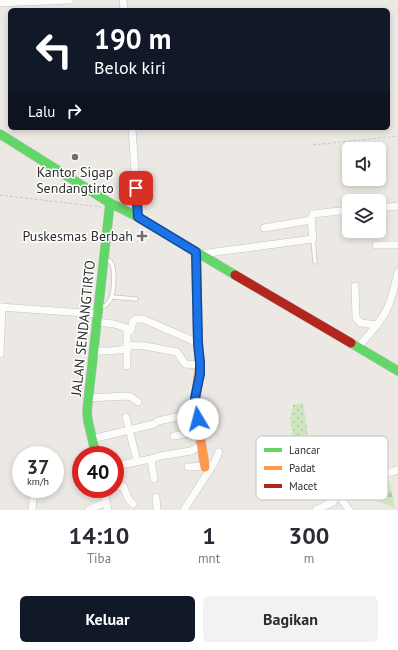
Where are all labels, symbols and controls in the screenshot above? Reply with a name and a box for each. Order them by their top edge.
text: 190 m [94,20,171,57]
icon: left [28,24,80,76]
text: Belok kiri [94,56,166,79]
icon: right [63,100,85,122]
text: Lalu [28,102,55,121]
map controls [342,142,386,238]
button: sound [342,142,386,186]
marker: Kantor Sigap Sendangtirto [70,152,80,162]
place label: Kantor Sigap Sendangtirto [36,163,114,197]
pin [119,171,153,205]
icon: arrive [125,177,147,199]
button: layers [342,194,386,238]
place label: Puskesmas Berbah [23,227,133,245]
marker: Puskesmas Berbah [136,230,148,242]
street label: JALAN SENDANGTIRTO [67,259,99,398]
position arrow [177,398,219,440]
legend [256,436,388,500]
text: Lancar [289,443,320,457]
speed limit sign: 40 [72,446,124,498]
text: 37 [27,454,49,480]
text: Padat [289,461,316,475]
text: km/h [27,475,49,488]
text: Macet [289,479,317,493]
text: 14:10 [69,520,129,551]
text: 1 [202,520,216,551]
text: 300 [289,520,329,551]
text: Tiba [87,550,111,567]
text: mnt [198,550,220,567]
text: m [304,550,314,567]
button: Keluar [20,596,195,642]
button: Bagikan [203,596,378,642]

